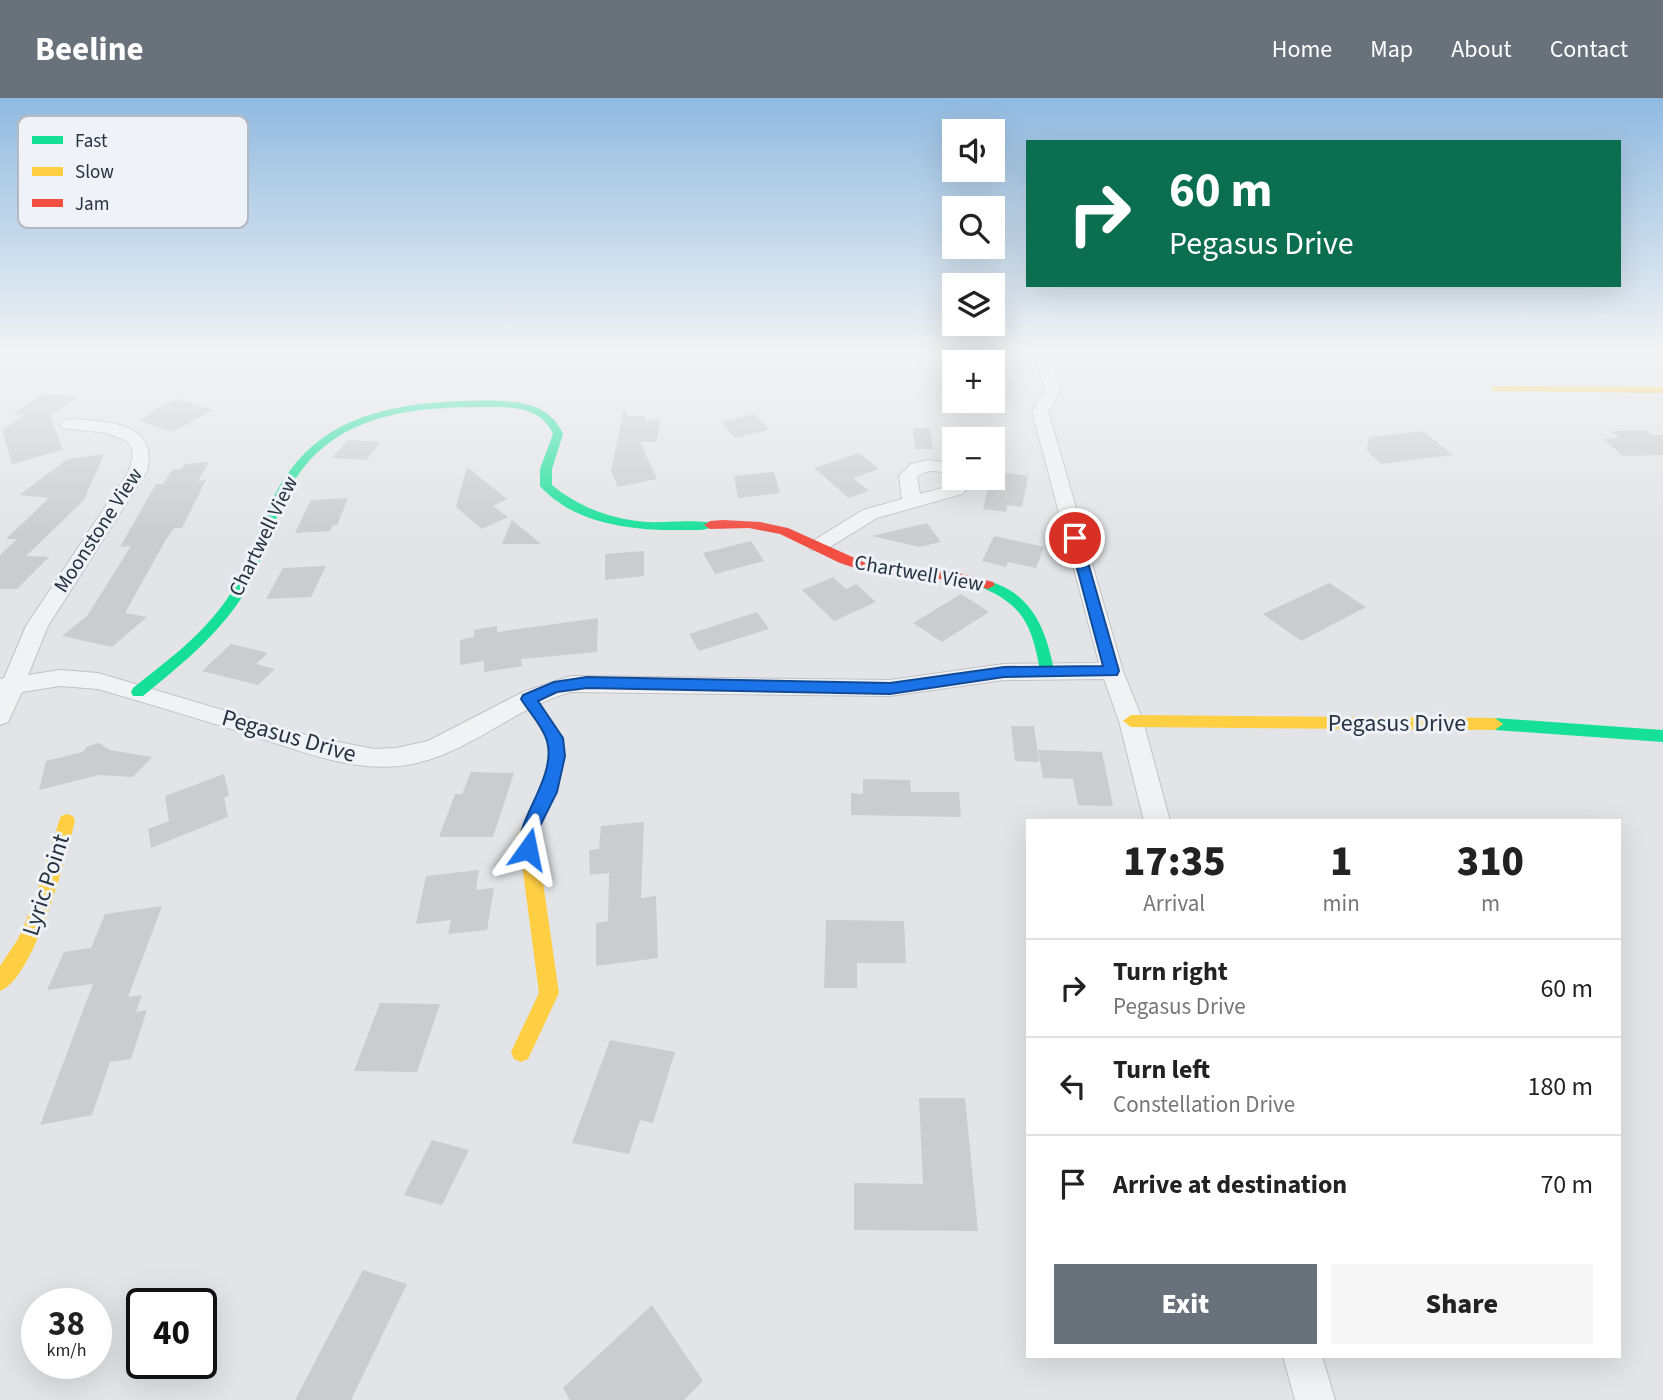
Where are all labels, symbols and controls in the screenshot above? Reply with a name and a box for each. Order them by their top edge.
text: Beeline [35,26,144,73]
text: Home [1272,32,1332,67]
text: Map [1370,32,1413,67]
text: About [1451,32,1512,67]
text: Contact [1550,32,1628,67]
legend [18,116,248,228]
map controls [942,119,1005,490]
button: sound [942,119,1005,182]
text: Fast [75,128,108,155]
text: 60 m [1169,156,1273,226]
text: Slow [75,159,114,186]
icon: right [1054,168,1145,259]
text: Jam [75,191,109,218]
button: search [942,196,1005,259]
text: Pegasus Drive [1169,221,1354,267]
button: layers [942,273,1005,336]
button: + [942,350,1005,413]
button: − [942,427,1005,490]
street label: Moonstone View [46,462,150,598]
street label: Chartwell View [221,471,305,601]
pin [1045,508,1105,568]
icon: arrive [1056,519,1094,557]
street label: Chartwell View [852,547,986,599]
street label: Pegasus Drive [218,700,360,772]
street label: Pegasus Drive [1328,706,1466,741]
position arrow [491,812,565,886]
street label: Lyric Point [13,830,79,940]
text: 17:35 [1123,832,1226,892]
text: 1 [1330,832,1352,892]
text: 310 [1457,832,1524,892]
text: Arrival [1143,887,1205,920]
text: min [1323,887,1360,920]
text: m [1481,887,1500,920]
text: Turn right [1113,953,1228,990]
icon: right [1054,969,1092,1007]
text: 60 m [1540,970,1593,1007]
text: Pegasus Drive [1113,990,1246,1023]
text: Turn left [1113,1051,1210,1088]
icon: left [1054,1067,1092,1105]
text: 180 m [1527,1068,1593,1105]
text: Constellation Drive [1113,1088,1295,1121]
icon: arrive [1054,1165,1092,1203]
text: Arrive at destination [1113,1166,1347,1203]
text: 70 m [1540,1166,1593,1203]
button: Exit [1054,1264,1317,1344]
button: Share [1331,1264,1593,1344]
speed limit sign: 40 [126,1288,217,1379]
text: 38 [48,1299,85,1349]
text: km/h [47,1338,86,1363]

